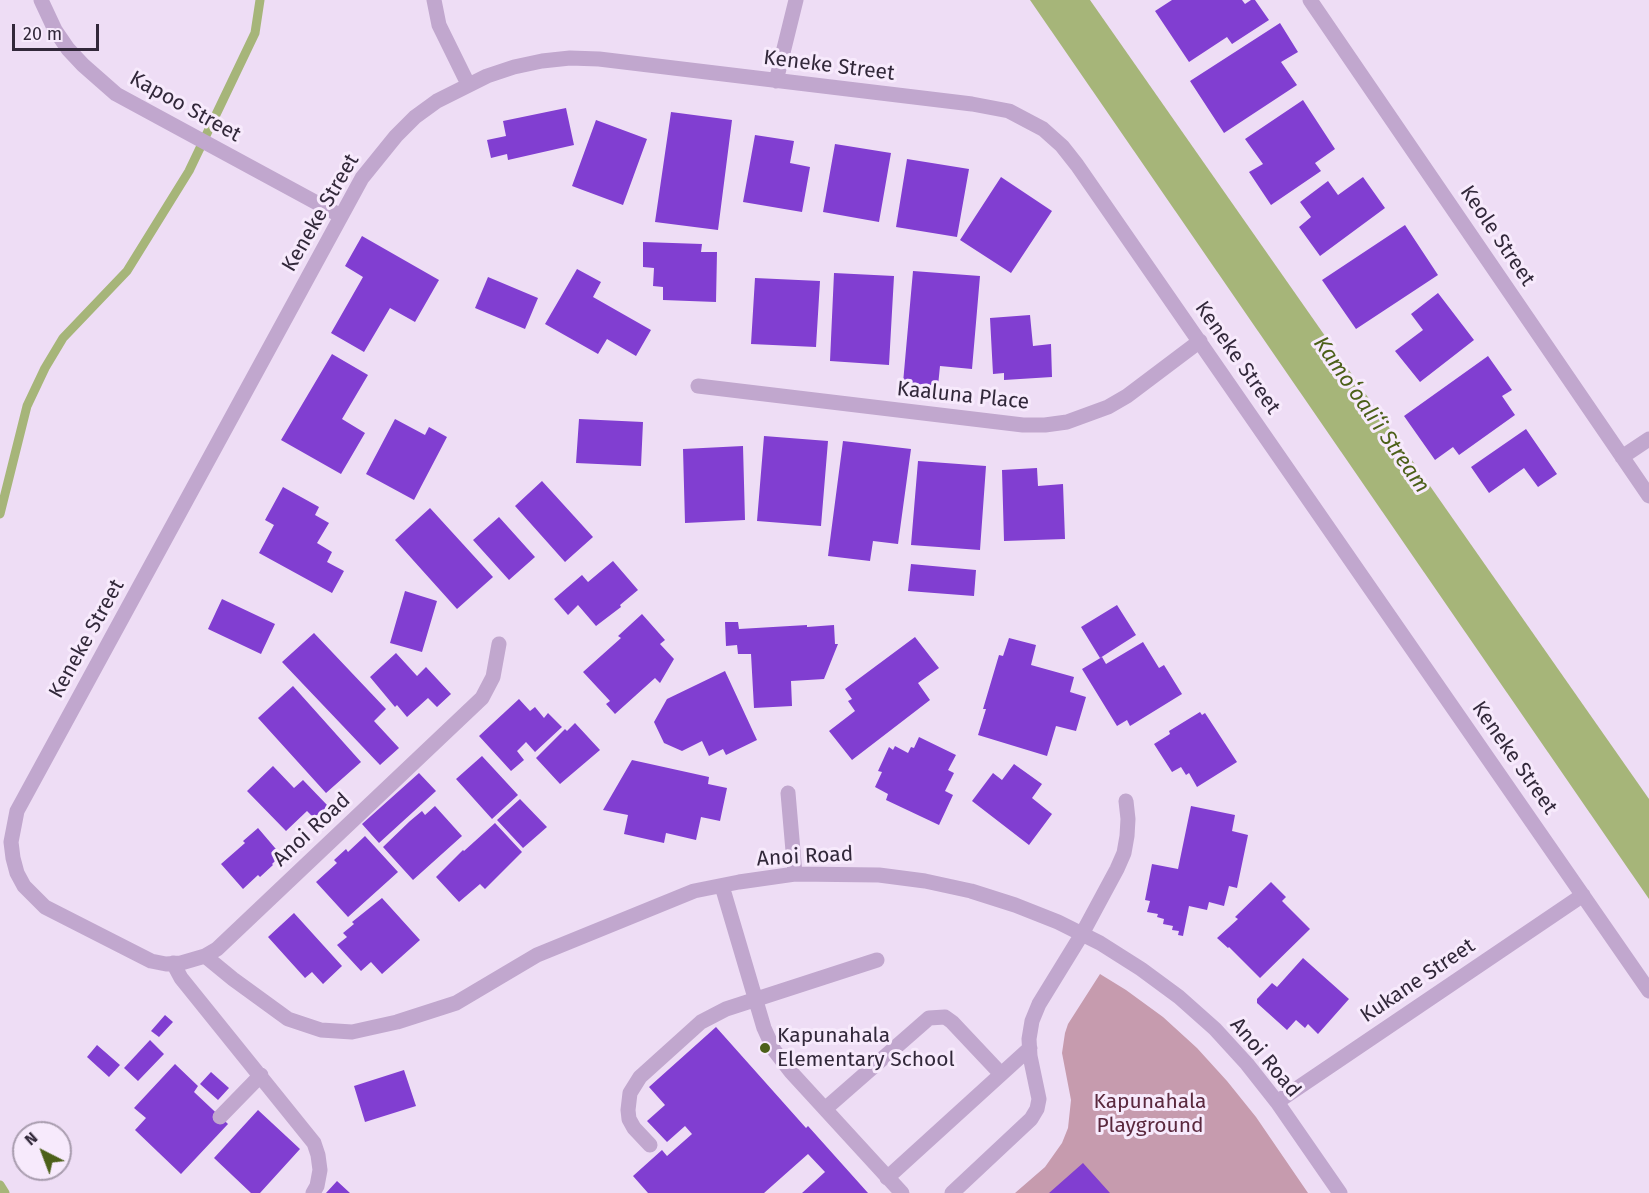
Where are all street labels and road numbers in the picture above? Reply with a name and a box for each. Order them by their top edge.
street label: Keneke Street [762,45,896,87]
street label: Kapoo Street [125,66,245,148]
street label: Keneke Street [277,150,365,276]
street label: Keole Street [1454,181,1540,291]
street label: Keneke Street [1189,297,1285,419]
street label: Kaaluna Place [896,377,1030,415]
street label: Keneke Street [44,575,130,703]
street label: Keneke Street [1466,697,1562,819]
street label: Anoi Road [268,788,356,872]
street label: Anoi Road [756,842,854,872]
street label: Kukane Street [1356,933,1480,1029]
street label: Anoi Road [1224,1013,1306,1103]

